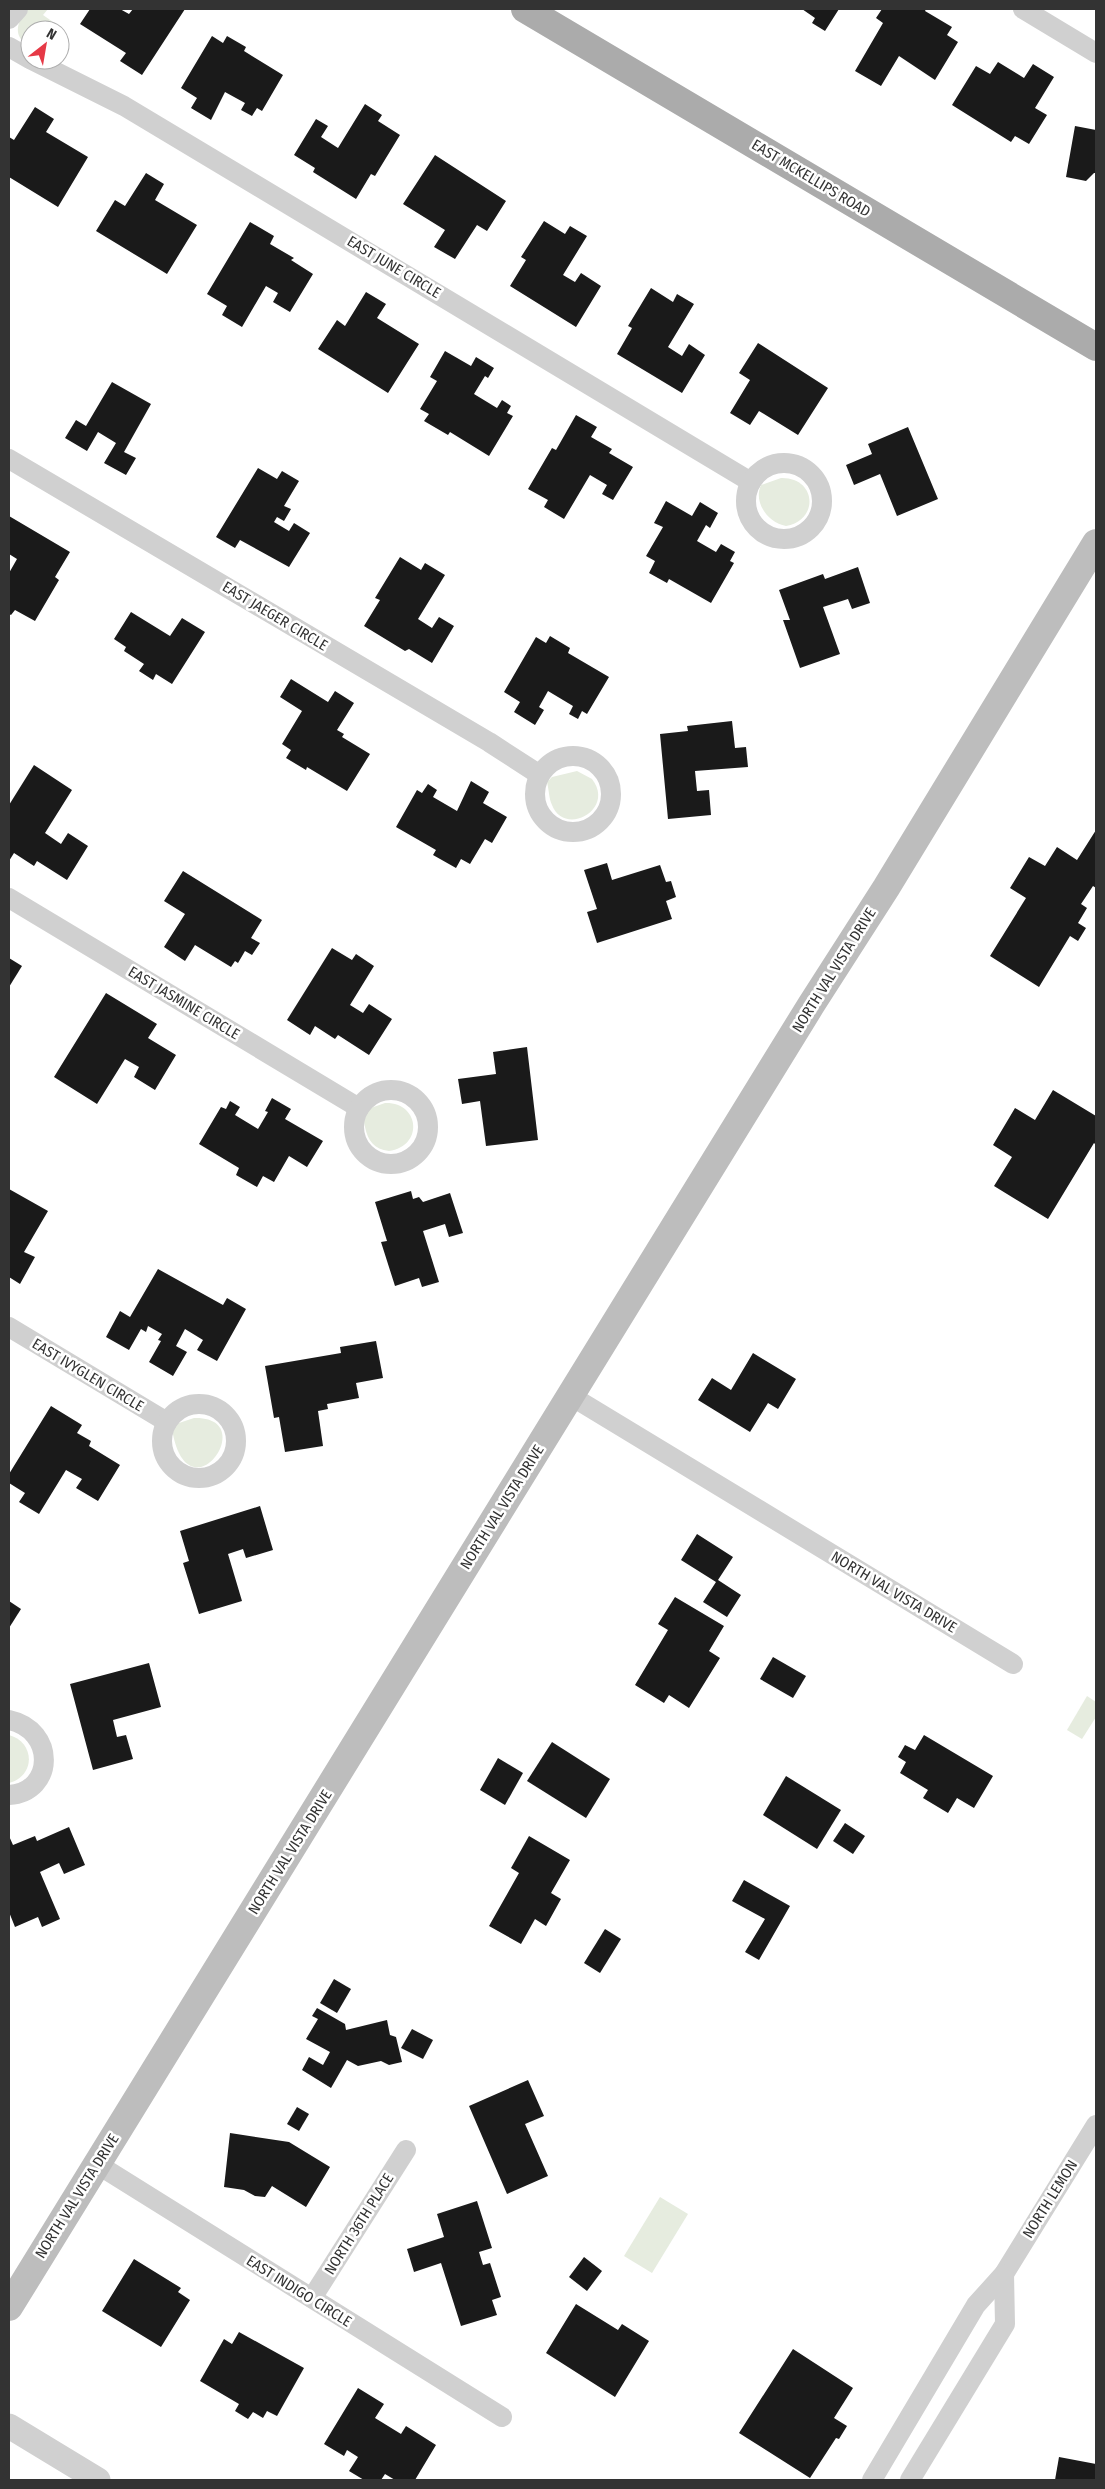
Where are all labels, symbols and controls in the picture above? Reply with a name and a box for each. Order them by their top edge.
north arrow [20,20,70,70]
text: N [43,25,59,44]
street label: EAST MCKELLIPS ROAD [748,135,874,221]
street label: EAST JUNE CIRCLE [344,232,444,302]
street label: EAST JAEGER CIRCLE [219,577,331,655]
street label: NORTH VAL VISTA DRIVE [788,904,880,1036]
street label: EAST JASMINE CIRCLE [125,963,243,1043]
street label: EAST IVYGLEN CIRCLE [29,1335,147,1415]
street label: NORTH VAL VISTA DRIVE [456,1441,548,1573]
street label: NORTH VAL VISTA DRIVE [828,1547,960,1637]
street label: NORTH VAL VISTA DRIVE [244,1786,336,1918]
street label: NORTH VAL VISTA DRIVE [31,2130,123,2262]
street label: NORTH LEMON [1019,2157,1081,2241]
street label: NORTH 36TH PLACE [321,2170,397,2278]
street label: EAST INDIGO CIRCLE [243,2251,355,2331]

